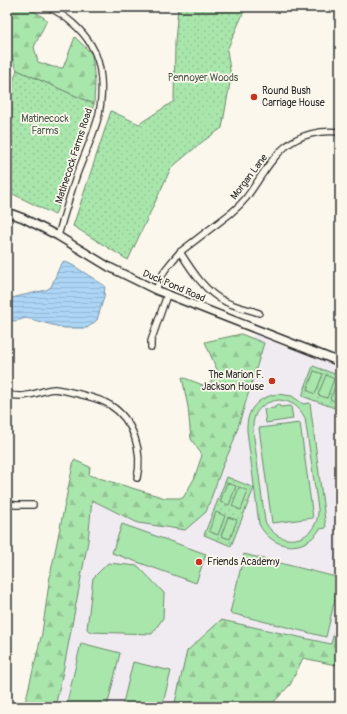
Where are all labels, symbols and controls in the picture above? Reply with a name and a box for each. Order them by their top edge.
park label: Pennoyer Woods [168,72,239,84]
place label: Round Bush Carriage House [262,85,325,109]
marker: Round Bush Carriage House [249,92,259,102]
street label: Matinecock Farms Road [53,107,95,205]
park label: Matinecock Farms [21,113,70,137]
street label: Morgan Lane [228,152,270,202]
street label: Duck Pond Road [141,267,207,305]
place label: The Marion F. Jackson House [202,369,264,393]
marker: The Marion F. Jackson House [267,376,277,386]
place label: Friends Academy [207,556,280,568]
marker: Friends Academy [194,557,204,567]

